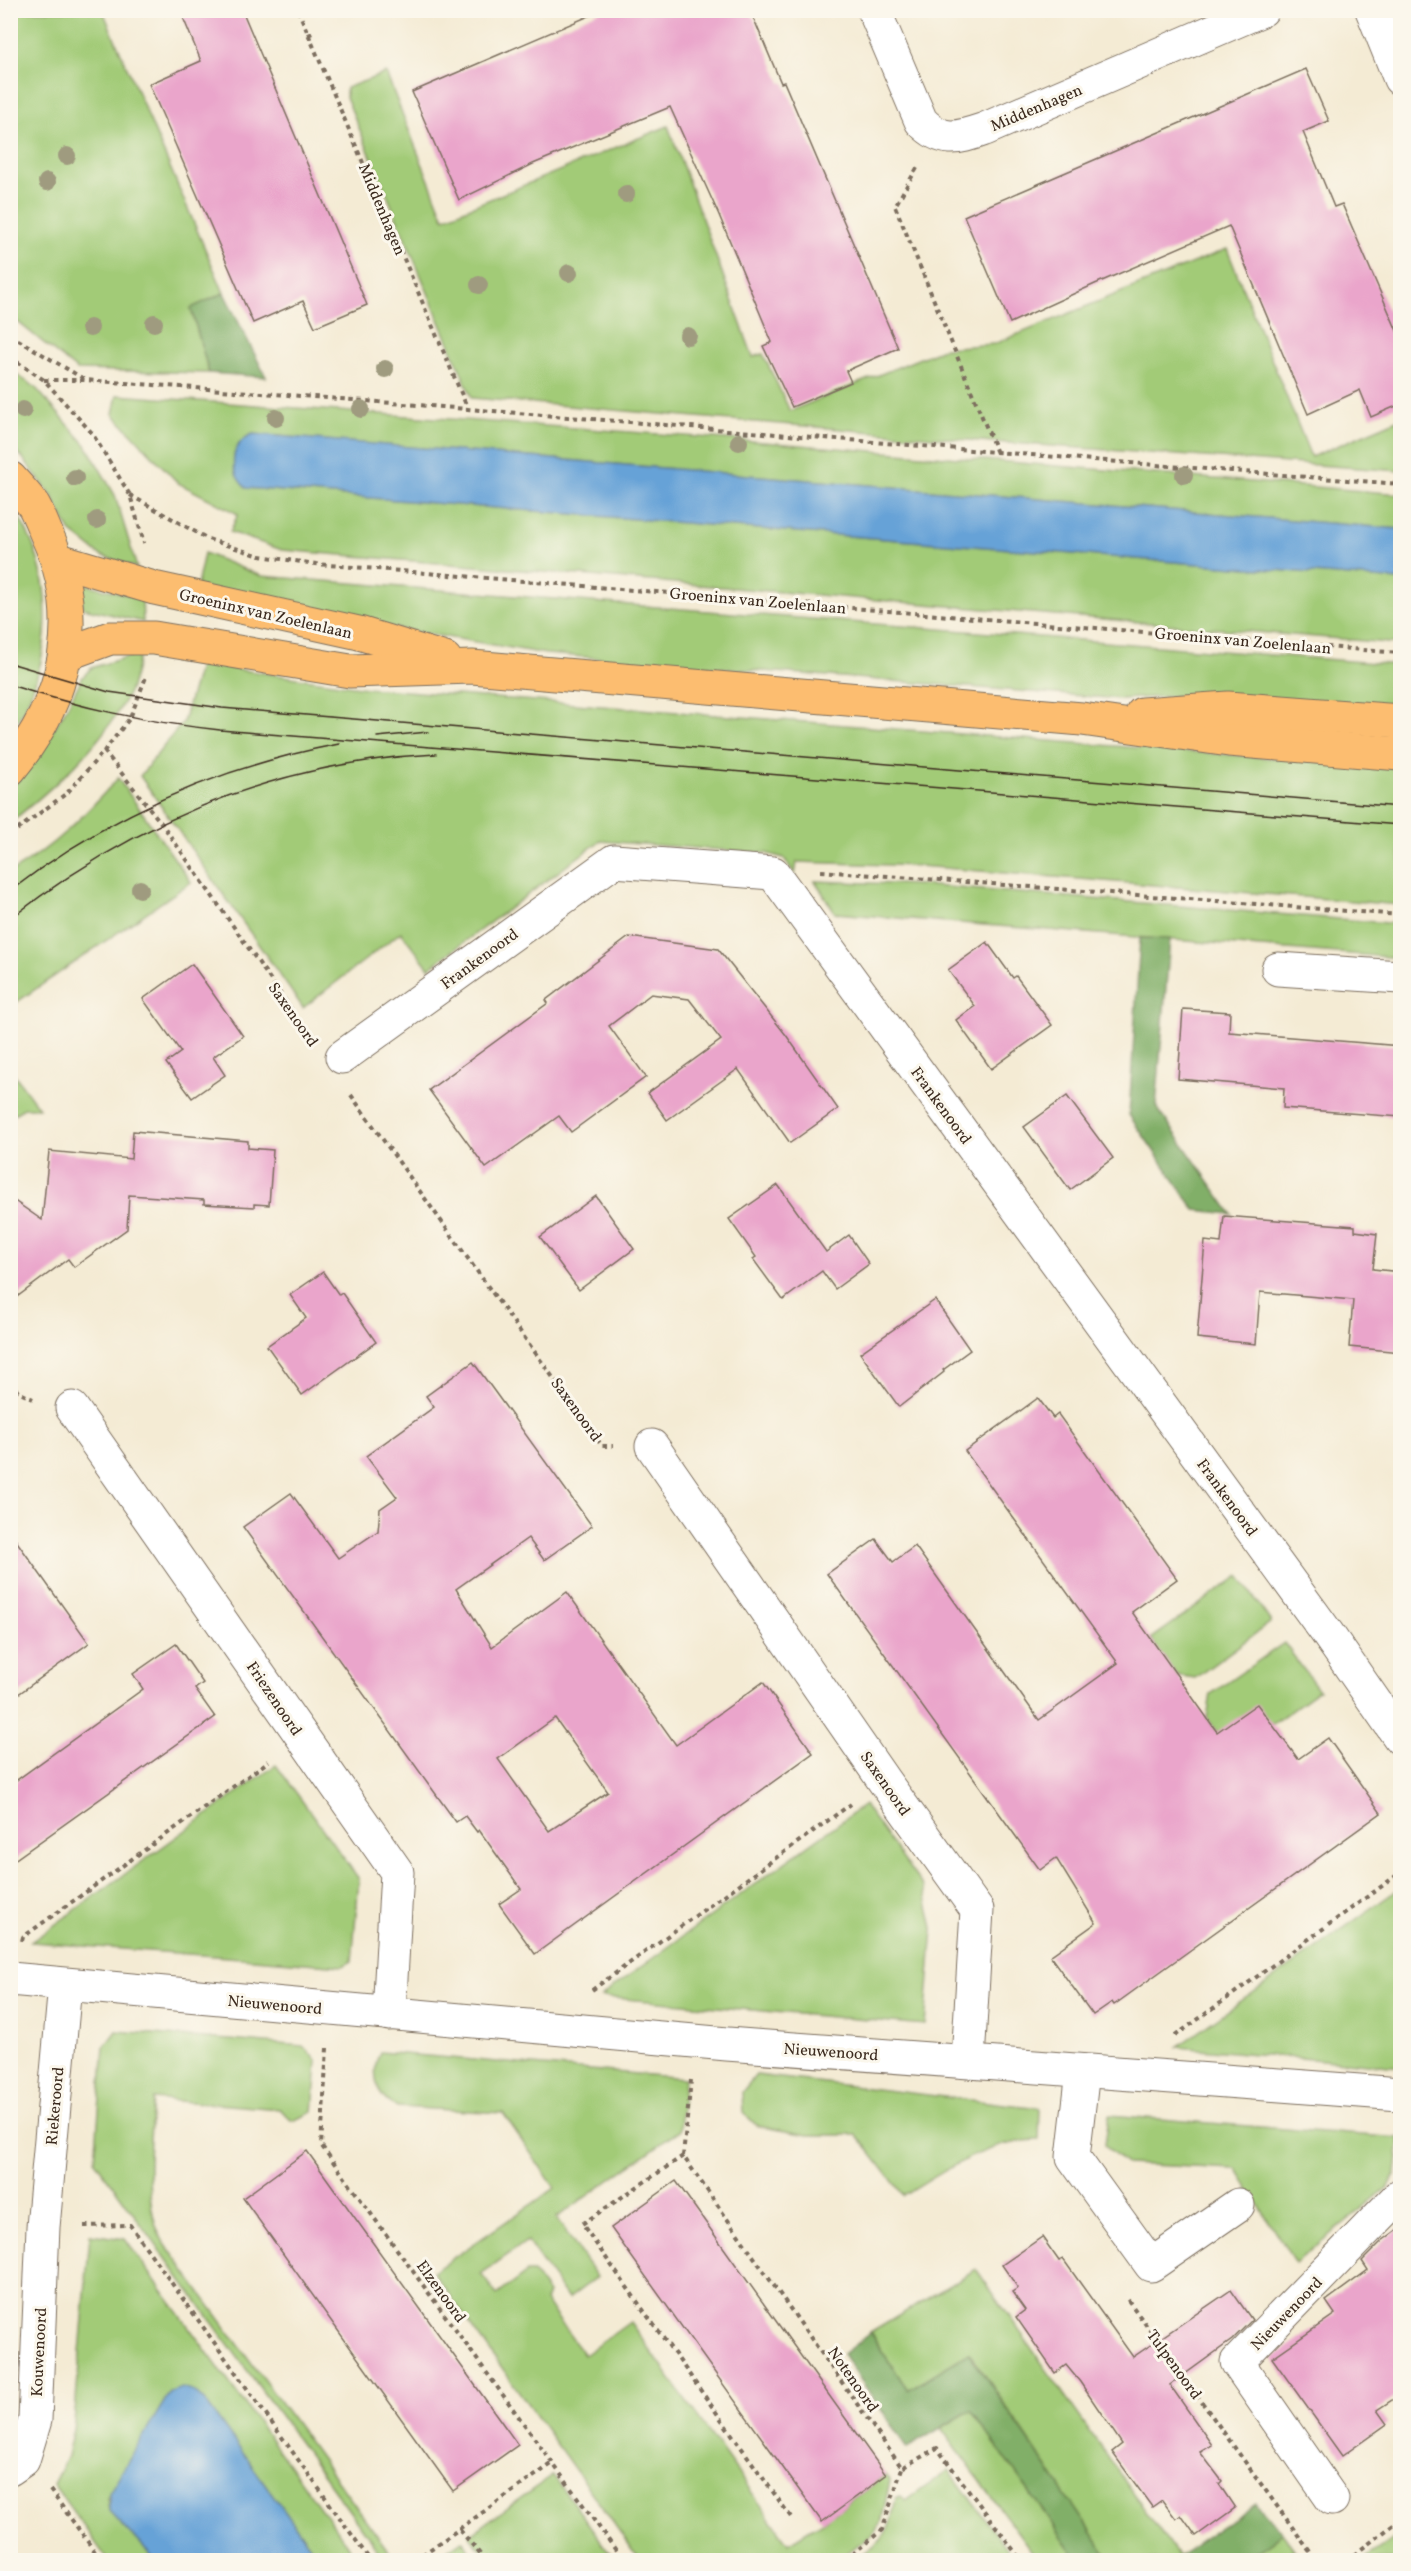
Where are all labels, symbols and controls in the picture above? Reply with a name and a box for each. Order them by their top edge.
street label: Middenhagen [988,80,1086,138]
street label: Middenhagen [352,161,410,259]
street label: Groeninx van Zoelenlaan [669,583,847,621]
street label: Groeninx van Zoelenlaan [177,584,354,646]
street label: Groeninx van Zoelenlaan [1154,623,1332,661]
street label: Frankenoord [437,924,523,995]
street label: Saxenoord [262,978,323,1052]
street label: Frankenoord [905,1063,976,1149]
street label: Saxenoord [545,1374,606,1447]
street label: Frankenoord [1191,1455,1262,1541]
street label: Friezenoord [240,1658,306,1741]
street label: Saxenoord [854,1747,915,1821]
street label: Nieuwenoord [227,1991,323,2021]
street label: Nieuwenoord [783,2039,879,2067]
street label: Riekeroord [42,2066,70,2146]
street label: Elzenoord [410,2256,471,2328]
street label: Nieuwenoord [1247,2273,1328,2356]
street label: Kouwenoord [27,2307,53,2397]
street label: Tulpenoord [1141,2326,1206,2405]
street label: Notenoord [822,2343,883,2417]

